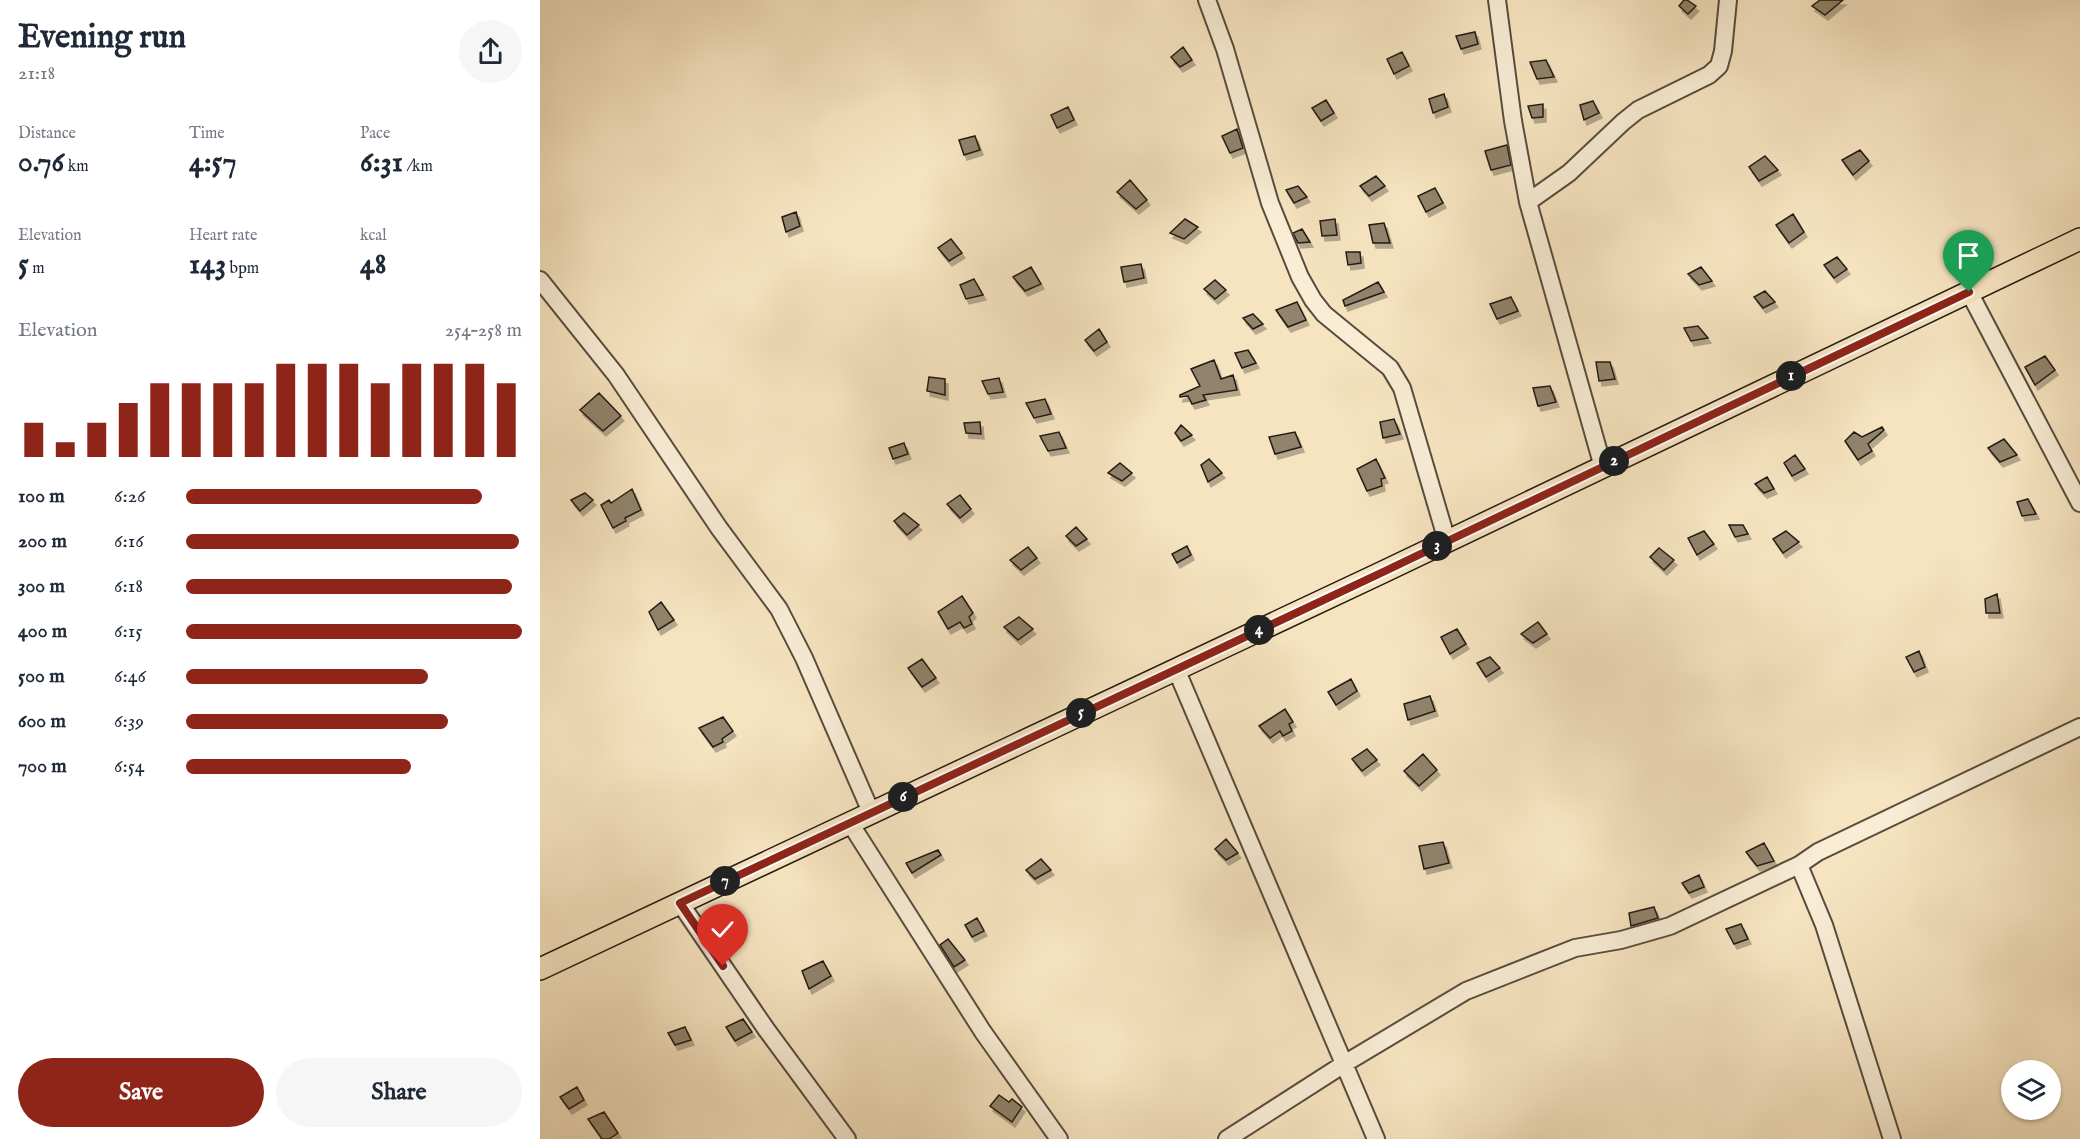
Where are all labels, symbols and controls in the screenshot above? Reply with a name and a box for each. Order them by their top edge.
text: Evening run [18,17,186,59]
button: share [459,20,522,83]
text: 21:18 [18,61,55,86]
text: Distance [18,124,76,144]
text: Time [189,124,225,144]
text: Pace [360,124,390,144]
text: 0.76 [18,144,64,182]
text: 4:57 [189,144,237,182]
text: 6:31 [360,144,403,182]
text: km [64,157,89,177]
text: /km [403,157,433,177]
text: Elevation [18,226,81,246]
text: Heart rate [189,226,257,246]
text: kcal [360,226,387,246]
pin [1943,230,1994,292]
icon: arrive [1952,239,1985,272]
text: 5 [18,246,29,284]
text: 143 [189,246,226,284]
text: 48 [360,246,386,284]
text: m [29,259,45,279]
text: bpm [226,259,259,279]
text: Elevation [18,318,97,343]
text: 254–258 m [445,318,522,343]
pin: 1 [1776,361,1806,391]
text: 1 [1788,366,1794,386]
pin: 2 [1599,446,1629,476]
text: 2 [1610,451,1618,471]
text: 100 m [18,484,65,509]
text: 6:26 [114,484,146,509]
text: 200 m [18,529,67,554]
text: 6:16 [114,529,144,554]
pin: 3 [1422,531,1452,561]
text: 3 [1434,536,1440,556]
text: 300 m [18,574,65,599]
text: 6:18 [114,574,143,599]
pin: 4 [1244,615,1274,645]
text: 400 m [18,619,67,644]
text: 6:15 [114,619,142,644]
text: 4 [1255,620,1263,640]
text: 500 m [18,664,65,689]
text: 6:46 [114,664,146,689]
pin: 5 [1066,698,1096,728]
text: 5 [1078,703,1084,723]
text: 600 m [18,709,66,734]
text: 6:39 [114,709,144,734]
text: 700 m [18,754,67,779]
text: 6:54 [114,754,145,779]
pin: 6 [888,782,918,812]
text: 6 [900,787,906,807]
pin: 7 [710,866,740,896]
text: 7 [721,871,729,891]
pin [697,904,748,966]
icon: check [706,913,739,946]
button: Save [18,1058,264,1127]
button: Share [276,1058,522,1127]
map controls [2001,1060,2061,1120]
button: layers [2001,1060,2061,1120]

